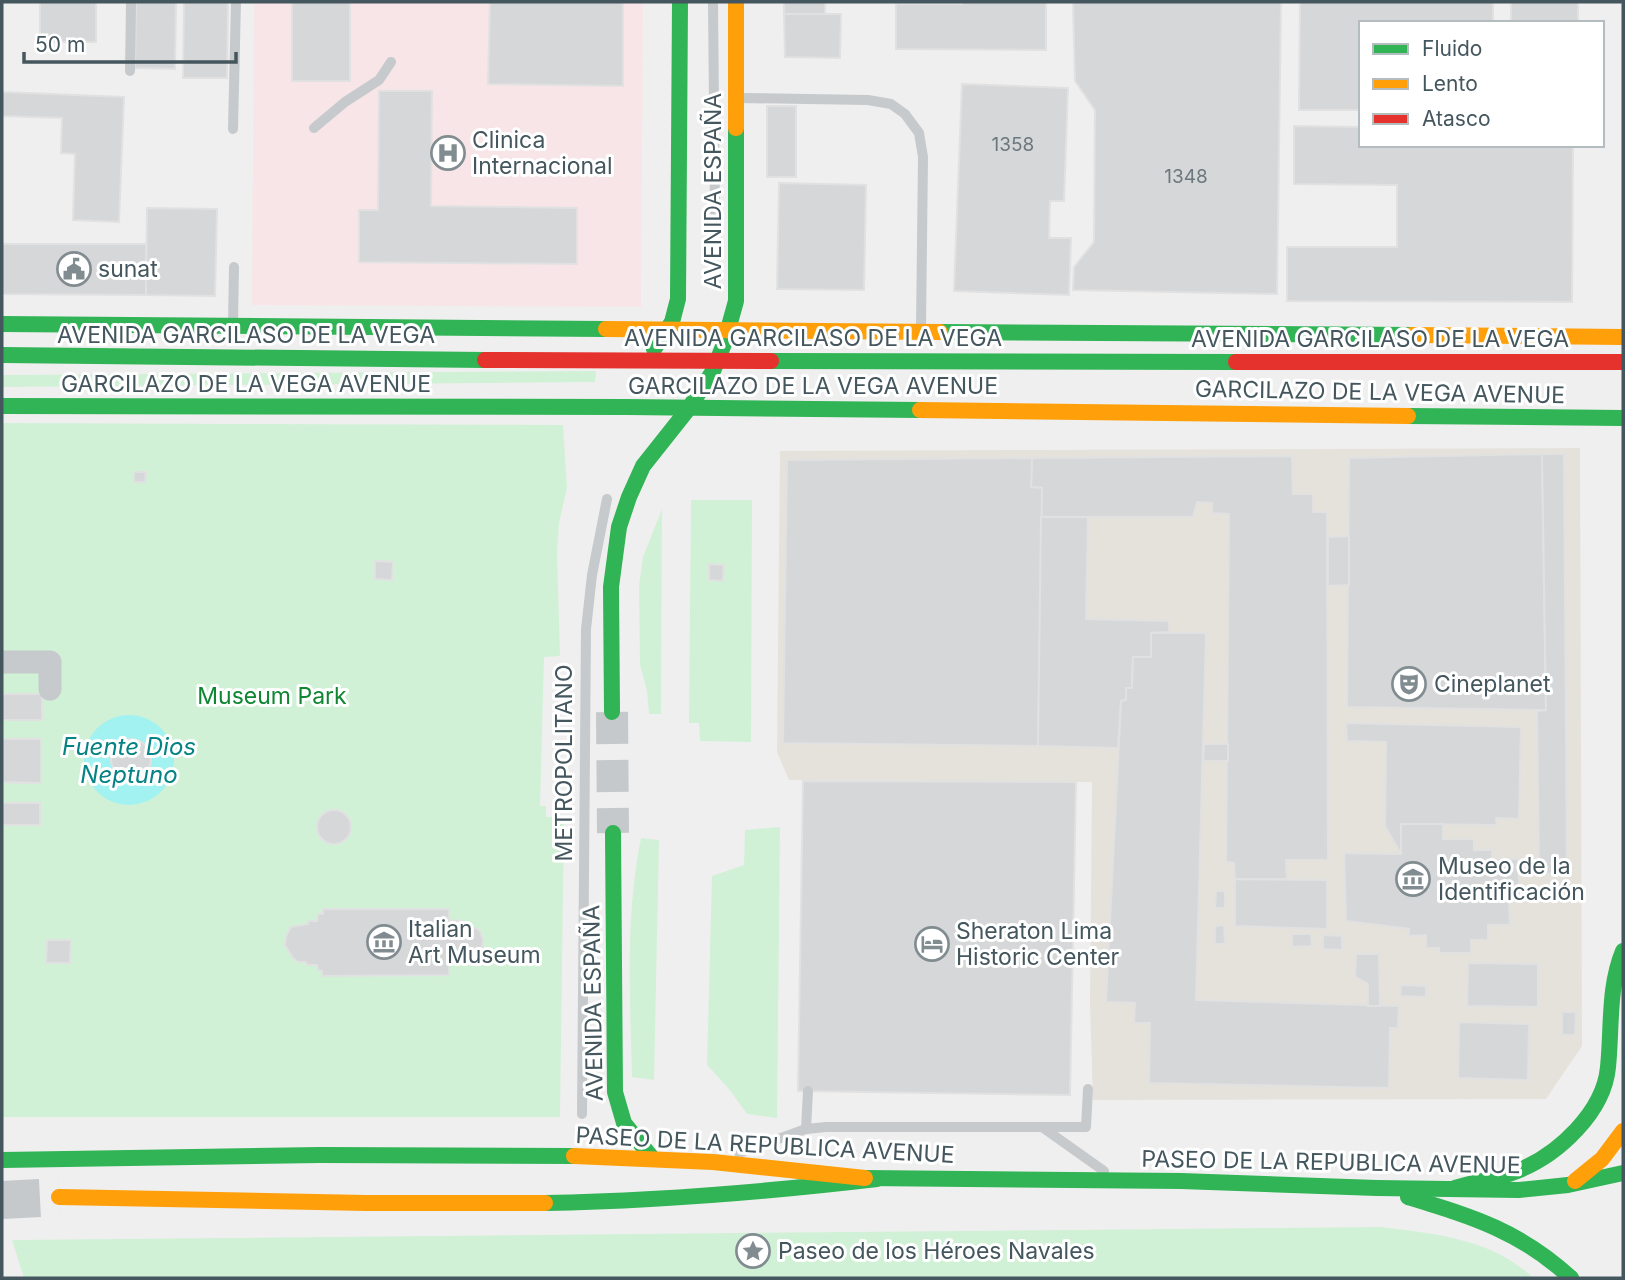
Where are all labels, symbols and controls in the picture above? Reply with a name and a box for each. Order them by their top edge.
scale bar [24,21,236,65]
legend [1359,21,1604,147]
text: 50 m [35,32,85,57]
text: Fluido [1422,36,1482,61]
text: Lento [1422,71,1478,96]
street label: AVENIDA ESPAÑA [699,93,727,289]
text: Atasco [1422,106,1491,131]
place label: Clinica Internacional [472,126,613,180]
house number: 1358 [992,133,1034,156]
hospital icon: Clinica Internacional [429,134,467,172]
house number: 1348 [1164,165,1208,188]
public building icon: sunat [55,250,93,288]
place label: sunat [98,255,158,283]
street label: AVENIDA GARCILASO DE LA VEGA [57,321,435,349]
street label: AVENIDA GARCILASO DE LA VEGA [624,324,1002,352]
street label: AVENIDA GARCILASO DE LA VEGA [1191,325,1569,353]
street label: GARCILAZO DE LA VEGA AVENUE [61,370,431,398]
street label: GARCILAZO DE LA VEGA AVENUE [628,372,998,400]
street label: GARCILAZO DE LA VEGA AVENUE [1195,375,1565,409]
street label: METROPOLITANO [550,665,578,861]
theatre icon: Cineplanet [1390,665,1428,703]
place label: Cineplanet [1434,670,1551,698]
park label: Museum Park [197,682,347,710]
water label: Fuente Dios Neptuno [62,732,196,789]
place label: Museo de la Identificación [1438,852,1585,906]
museum icon: Museo de la Identificación [1394,860,1432,898]
street label: AVENIDA ESPAÑA [577,905,609,1101]
place label: Italian Art Museum [408,915,541,969]
place label: Sheraton Lima Historic Center [956,917,1120,971]
museum icon: Italian Art Museum [365,923,403,961]
hotel icon: Sheraton Lima Historic Center [913,925,951,963]
street label: PASEO DE LA REPUBLICA AVENUE [575,1121,955,1169]
street label: PASEO DE LA REPUBLICA AVENUE [1141,1145,1521,1179]
place icon: Paseo de los Héroes Navales [734,1232,772,1270]
place label: Paseo de los Héroes Navales [778,1237,1095,1265]

